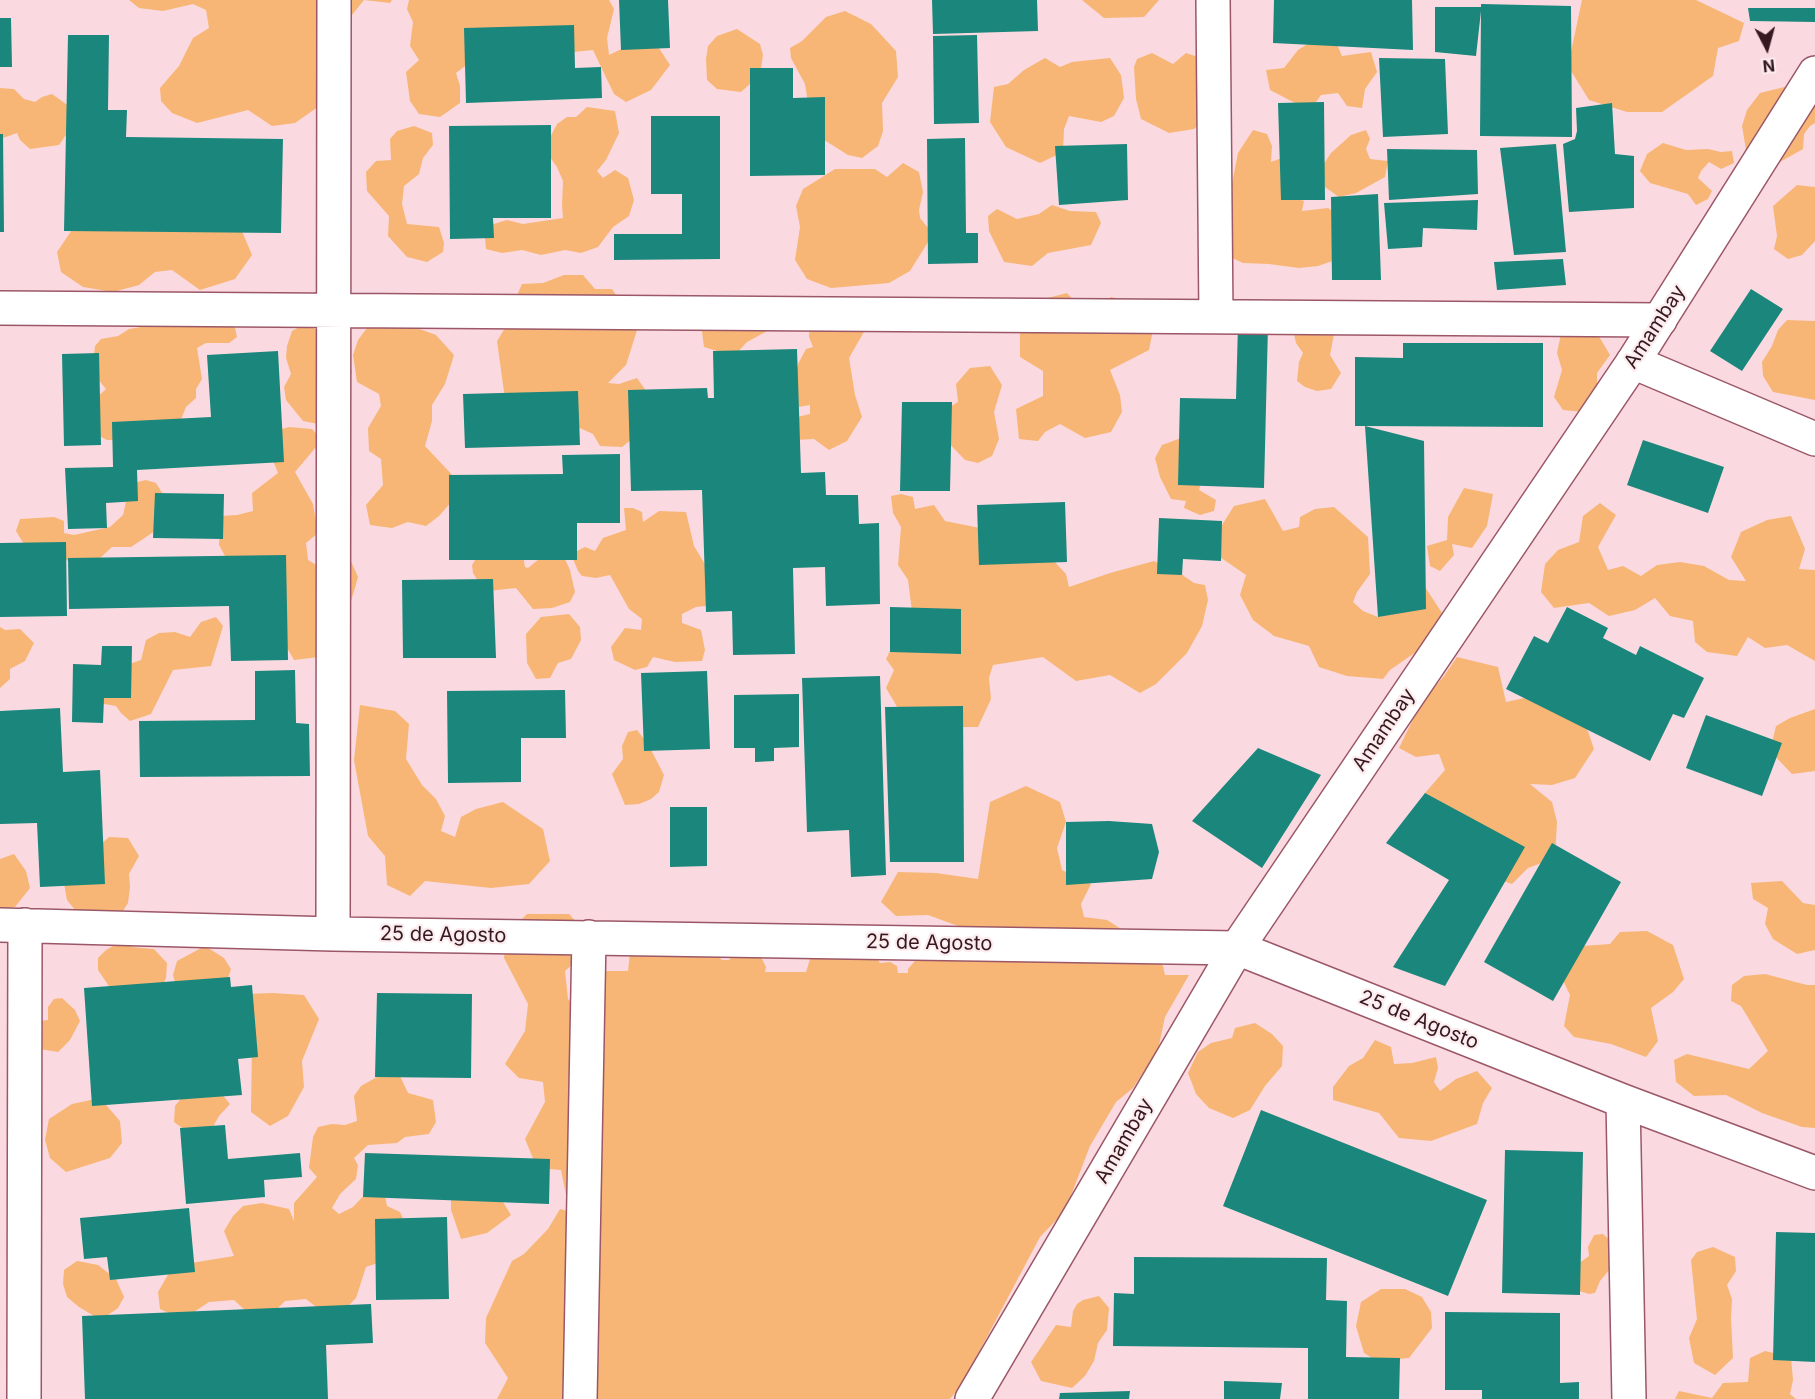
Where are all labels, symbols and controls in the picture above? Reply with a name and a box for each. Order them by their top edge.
north arrow [1737,18,1797,78]
text: N [1762,55,1776,76]
street label: Amambay [1619,281,1691,373]
street label: Amambay [1348,684,1420,776]
street label: 25 de Agosto [380,922,506,948]
street label: 25 de Agosto [866,930,992,956]
street label: 25 de Agosto [1356,985,1482,1055]
street label: Amambay [1090,1094,1158,1188]

